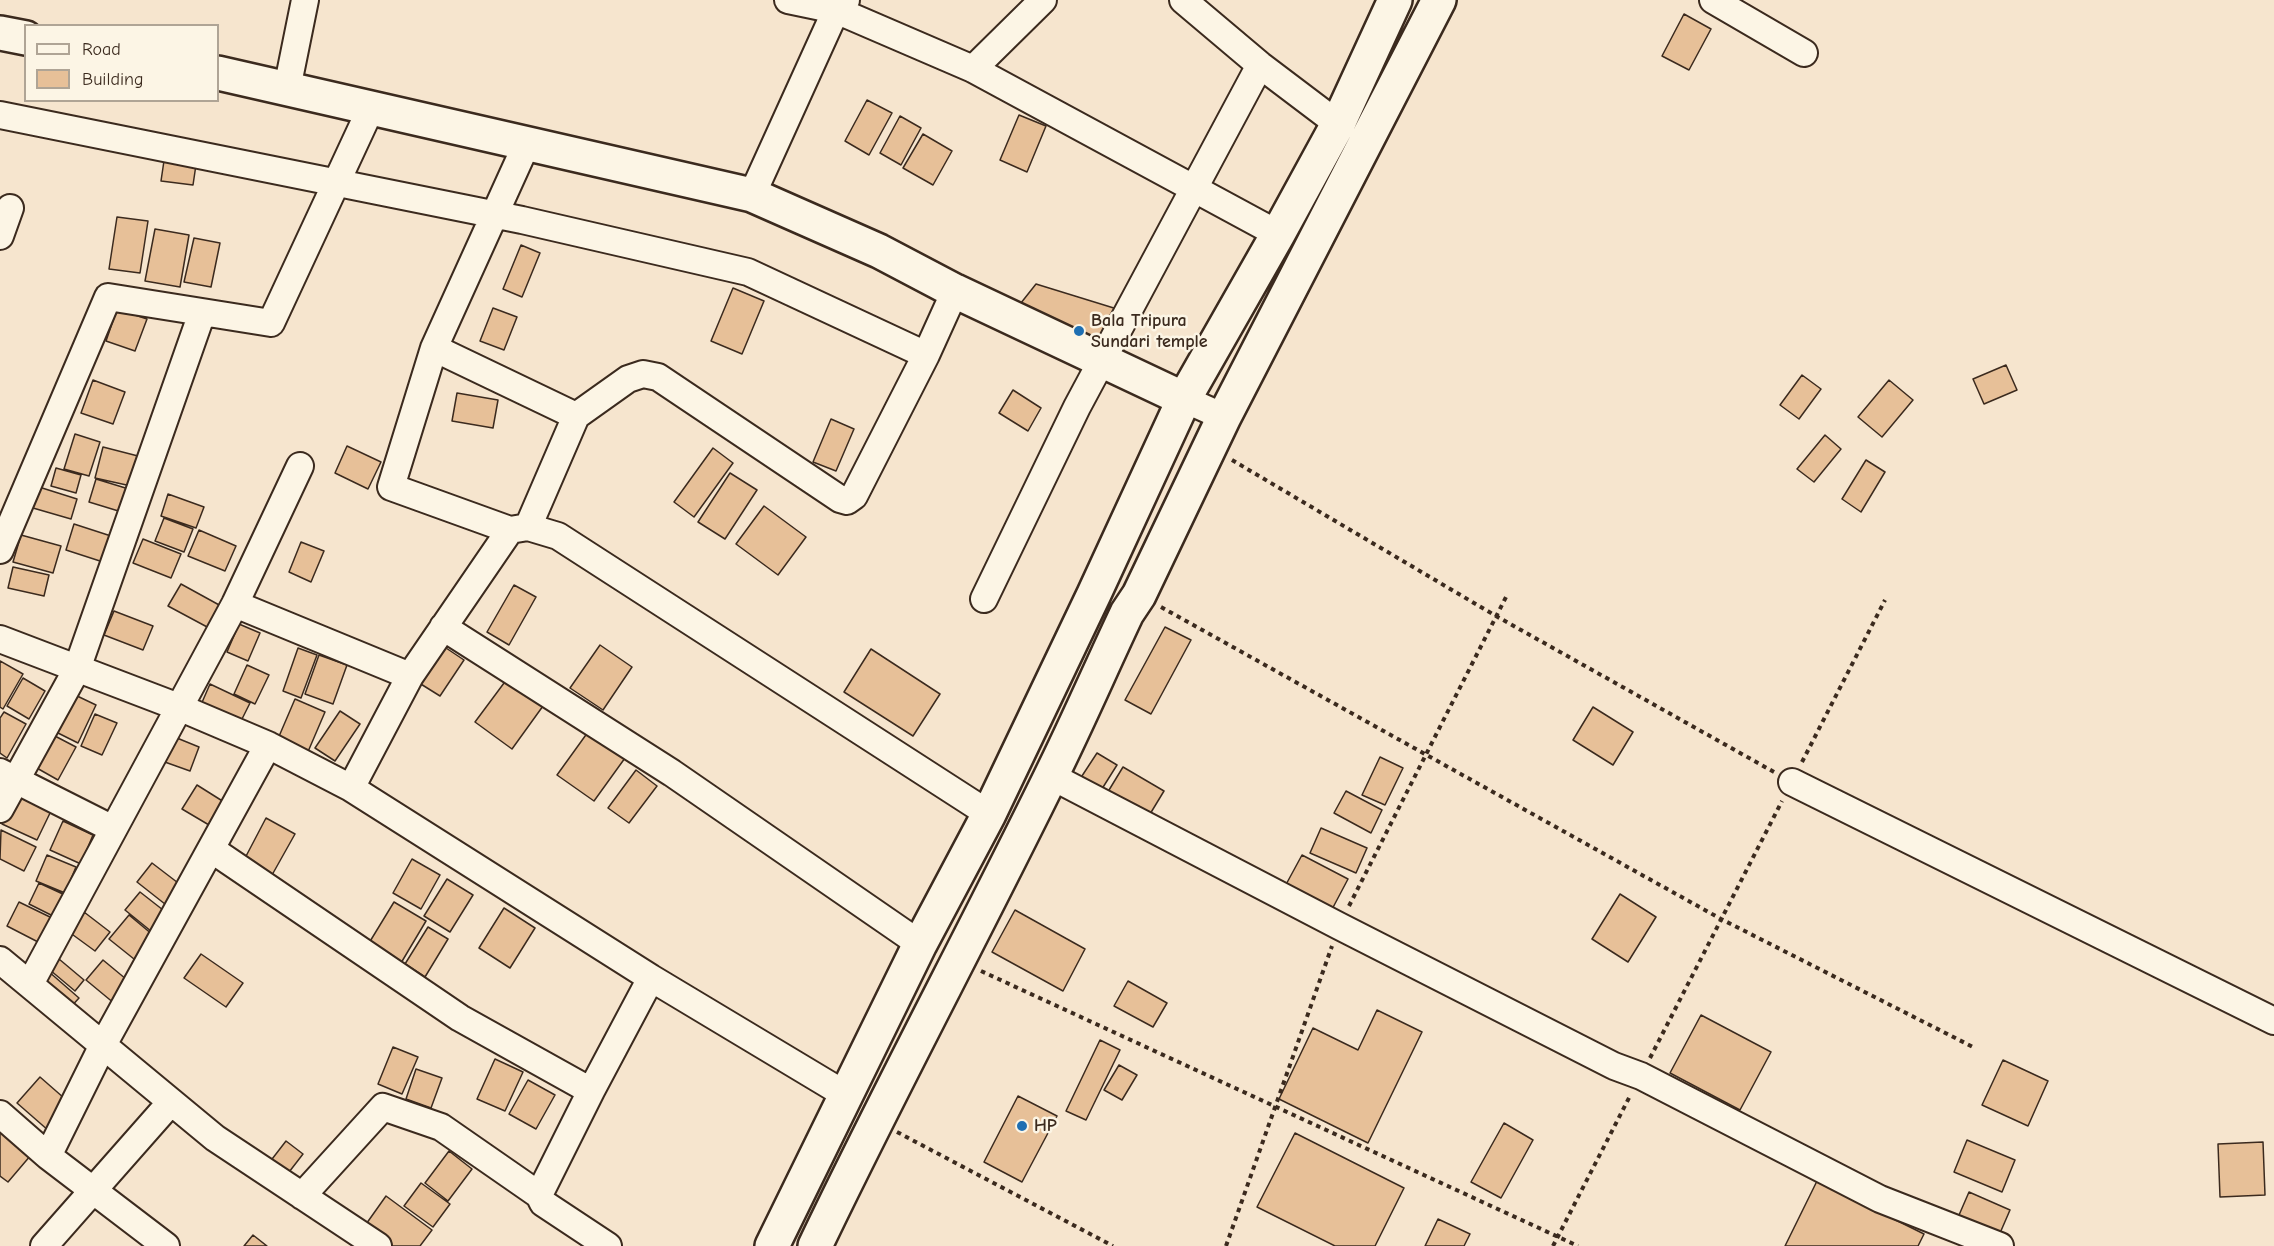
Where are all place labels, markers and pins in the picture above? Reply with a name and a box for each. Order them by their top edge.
place label: Bala Tripura Sundari temple [1091,310,1208,352]
marker: Bala Tripura Sundari temple [1072,324,1086,338]
place label: HP [1034,1115,1057,1137]
marker: HP [1015,1119,1029,1133]

